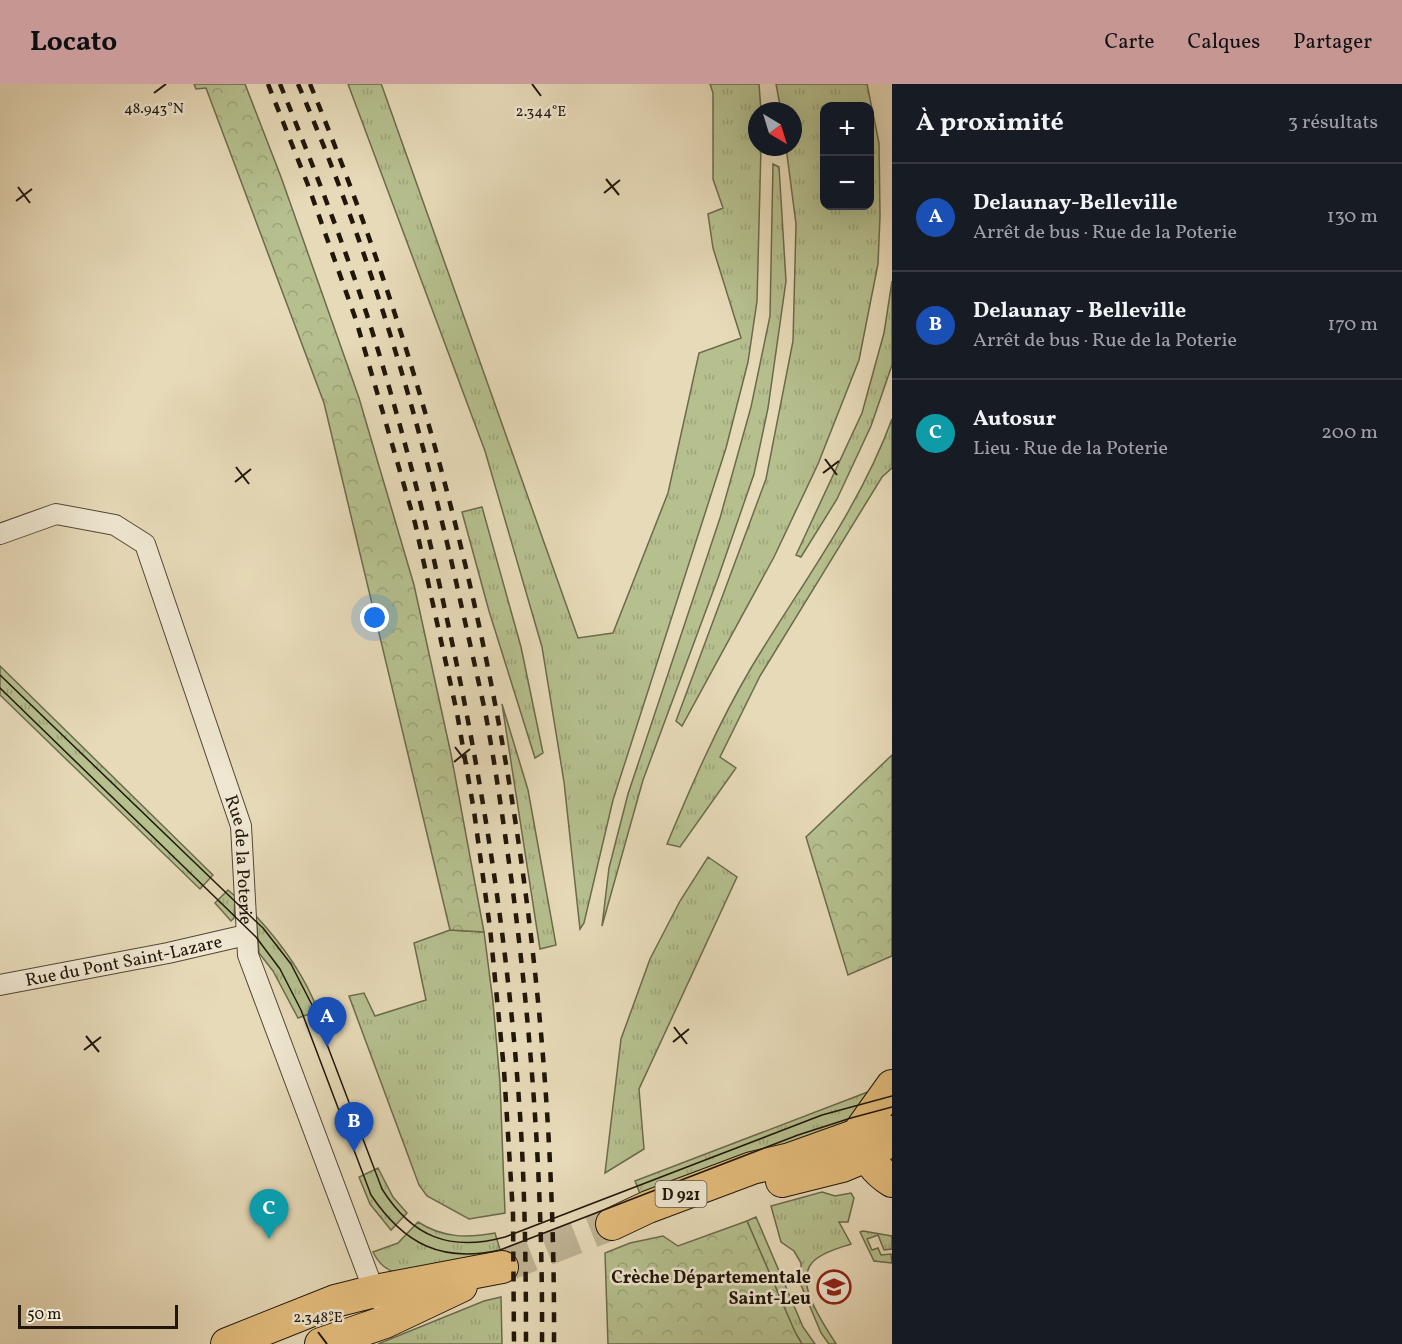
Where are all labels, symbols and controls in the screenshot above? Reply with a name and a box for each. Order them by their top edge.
text: Locato [30,23,117,62]
text: Carte [1104,28,1155,57]
text: Calques [1188,28,1260,57]
text: Partager [1293,28,1372,57]
text: 48.943°N [124,99,184,120]
text: 2.344°E [516,102,566,123]
north arrow [748,102,802,156]
map controls [820,102,874,210]
button: + [820,102,874,156]
text: À proximité [916,105,1064,141]
text: 3 résultats [1288,109,1378,137]
button: − [820,156,874,210]
text: Delaunay-Belleville [973,188,1178,219]
text: A [928,203,943,231]
text: 130 m [1327,203,1378,231]
text: Arrêt de bus · Rue de la Poterie [973,219,1237,247]
text: Delaunay - Belleville [973,296,1186,327]
text: B [929,311,942,339]
text: 170 m [1328,311,1378,339]
text: Arrêt de bus · Rue de la Poterie [973,327,1237,355]
text: Autosur [973,404,1056,435]
text: C [929,419,942,447]
text: 200 m [1321,419,1378,447]
text: Lieu · Rue de la Poterie [973,435,1168,463]
your location [360,603,389,632]
street label: Rue de la Poterie [217,792,257,925]
street label: Rue du Pont Saint-Lazare [23,930,225,994]
pin: A [308,998,346,1047]
pin: B [334,1102,374,1152]
road number: D 921 [656,1181,706,1207]
pin: C [250,1190,288,1239]
place label: Crèche Départementale Saint-Leu [611,1266,811,1312]
school or university icon: Crèche Départementale Saint-Leu [816,1269,852,1305]
scale bar [18,1302,178,1330]
text: 50 m [27,1304,61,1326]
text: 2.348°E [293,1308,343,1329]

